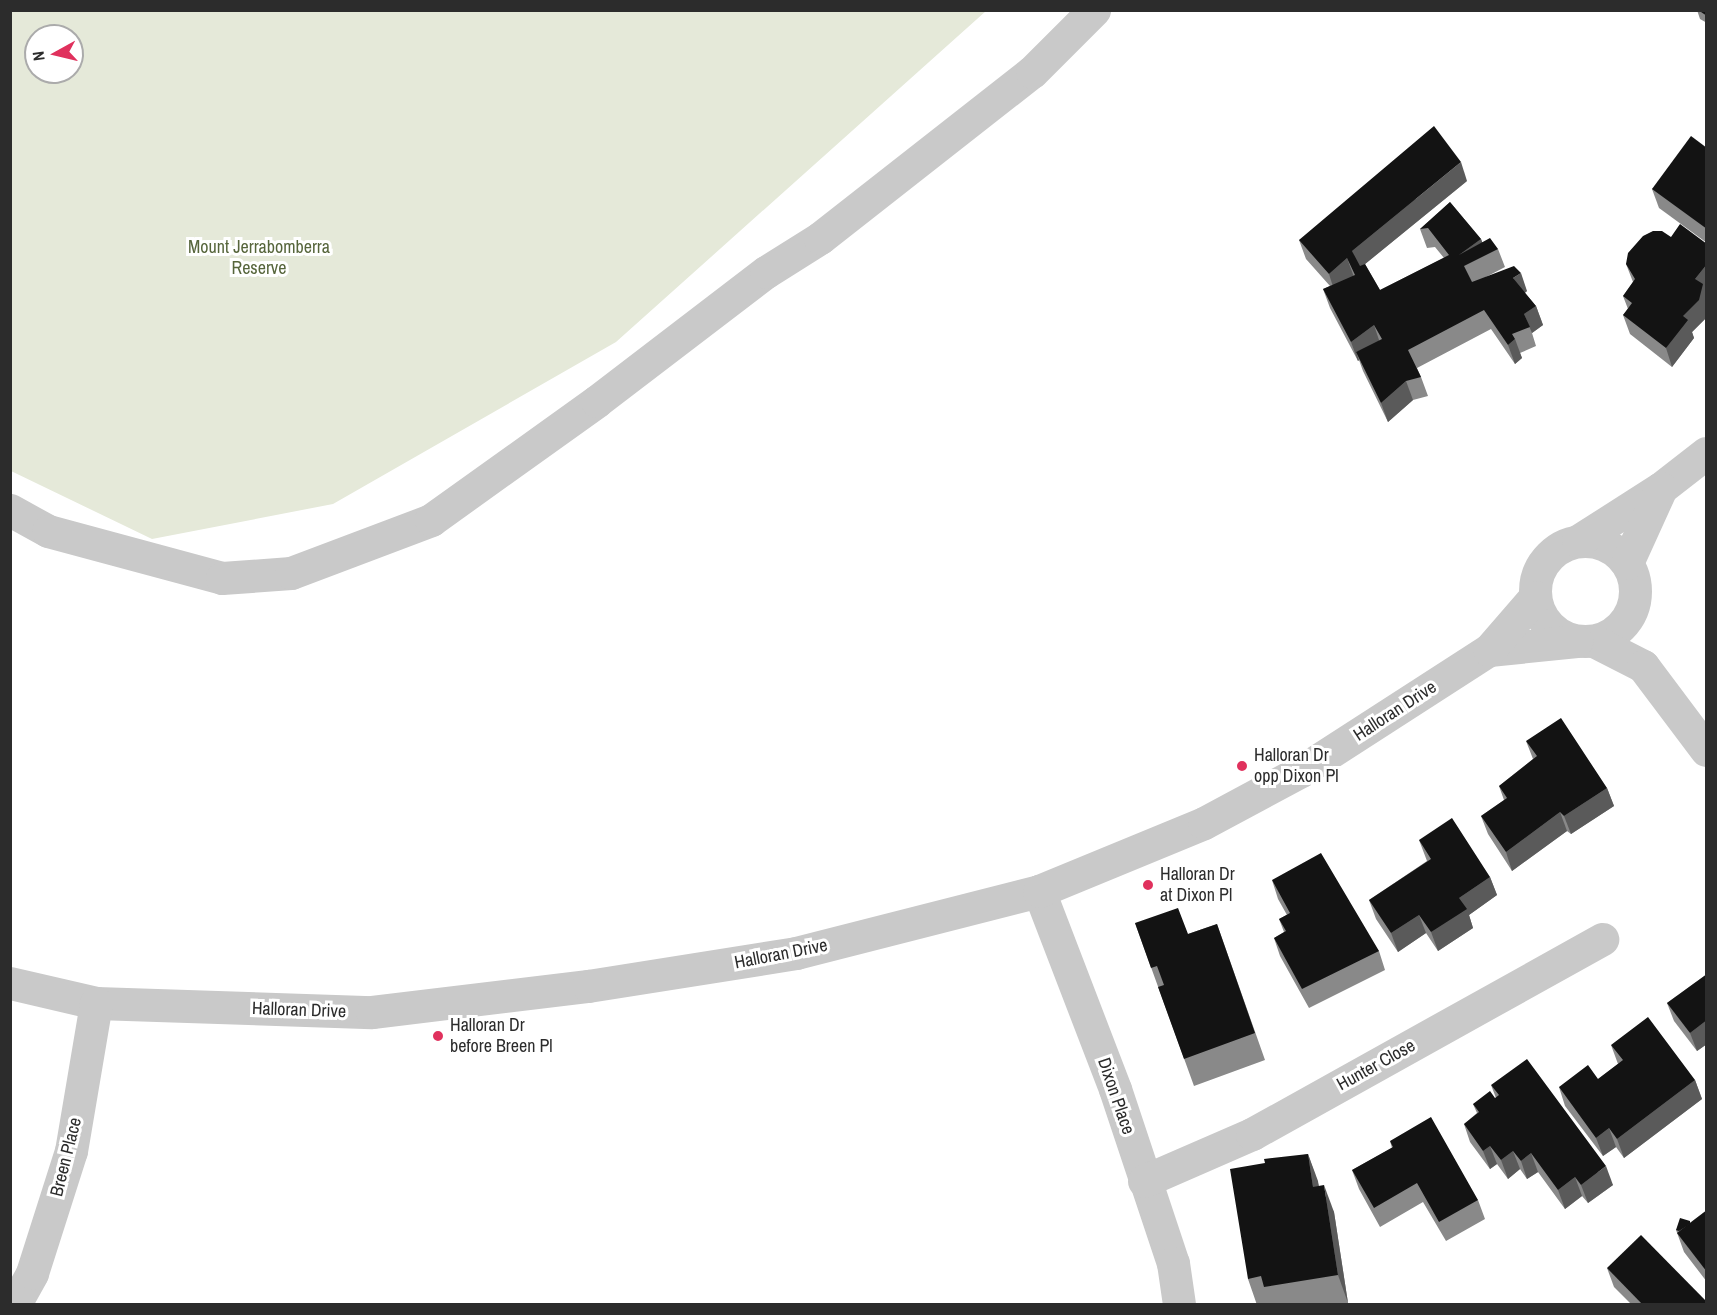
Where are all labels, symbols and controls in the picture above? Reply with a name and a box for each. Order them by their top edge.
north arrow [24,24,84,84]
text: N [27,50,50,62]
park label: Mount Jerrabomberra Reserve [188,237,330,280]
street label: Halloran Drive [1350,676,1440,746]
place label: Halloran Dr opp Dixon Pl [1254,745,1339,788]
marker: Halloran Dr opp Dixon Pl [1235,759,1249,773]
place label: Halloran Dr at Dixon Pl [1160,864,1235,906]
marker: Halloran Dr at Dixon Pl [1141,878,1155,892]
street label: Halloran Drive [733,934,829,974]
street label: Halloran Drive [251,998,347,1022]
place label: Halloran Dr before Breen Pl [450,1015,553,1058]
marker: Halloran Dr before Breen Pl [431,1029,445,1043]
street label: Hunter Close [1333,1035,1419,1095]
street label: Dixon Place [1093,1055,1139,1137]
street label: Breen Place [46,1115,86,1199]

